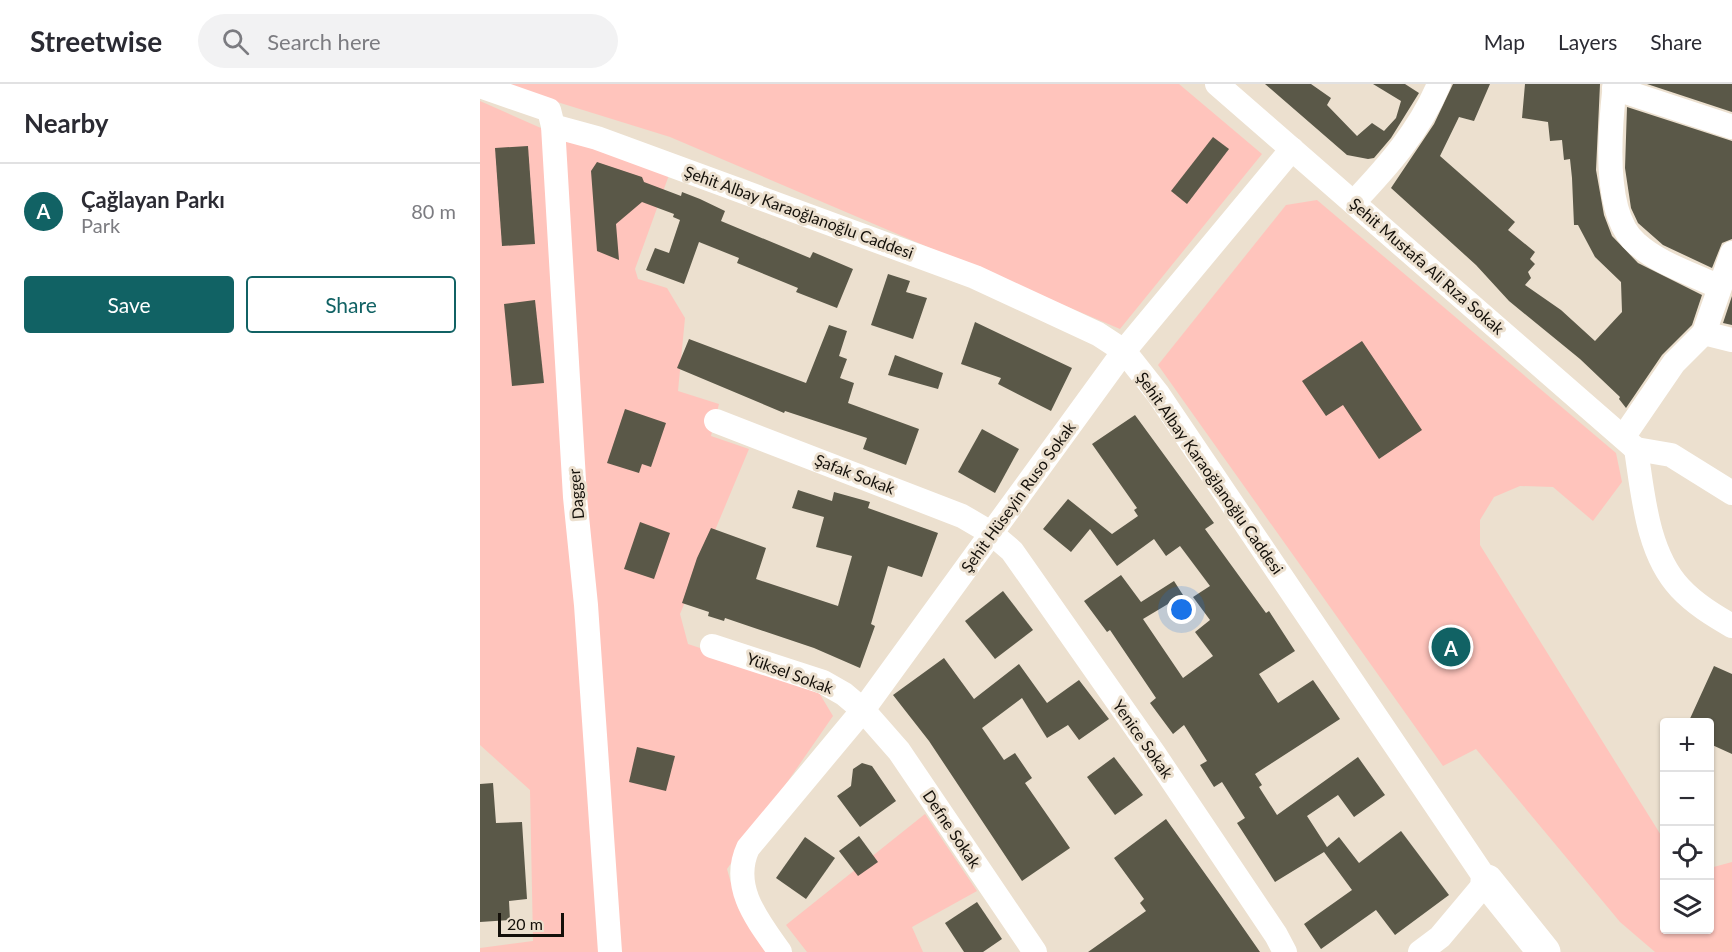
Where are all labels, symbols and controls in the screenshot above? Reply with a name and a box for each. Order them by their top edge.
search box [198,14,618,68]
text: Streetwise [30,24,162,58]
icon: search [219,25,252,58]
text: Search here [267,28,381,55]
text: Map [1484,29,1525,54]
text: Layers [1558,29,1617,54]
text: Share [1650,29,1702,54]
text: Nearby [24,107,109,139]
street label: Şehit Albay Karaoğlanoğlu Caddesi [682,161,916,262]
text: Çağlayan Parkı [81,186,225,213]
street label: Şehit Mustafa Ali Rıza Sokak [1346,193,1509,338]
text: A [37,199,50,223]
text: 80 m [411,199,456,223]
text: Park [81,213,120,237]
button: Save [24,276,234,333]
button: Share [246,276,456,333]
street label: Şehit Albay Karaoğlanoğlu Caddesi [1133,368,1288,577]
street label: Şehit Hüseyin Ruso Sokak [957,417,1079,576]
street label: Şafak Sokak [813,450,899,498]
street label: Dagger [564,468,587,520]
your location [1167,595,1196,624]
pin: A [1432,624,1470,670]
street label: Yüksel Sokak [744,648,837,697]
street label: Yenice Sokak [1109,696,1178,782]
map controls [1660,718,1714,934]
button: + [1660,718,1714,772]
button: − [1660,772,1714,826]
street label: Defne Sokak [920,786,986,872]
button: locate [1660,826,1714,880]
button: layers [1660,880,1714,934]
scale bar [498,910,564,938]
text: 20 m [507,914,543,933]

